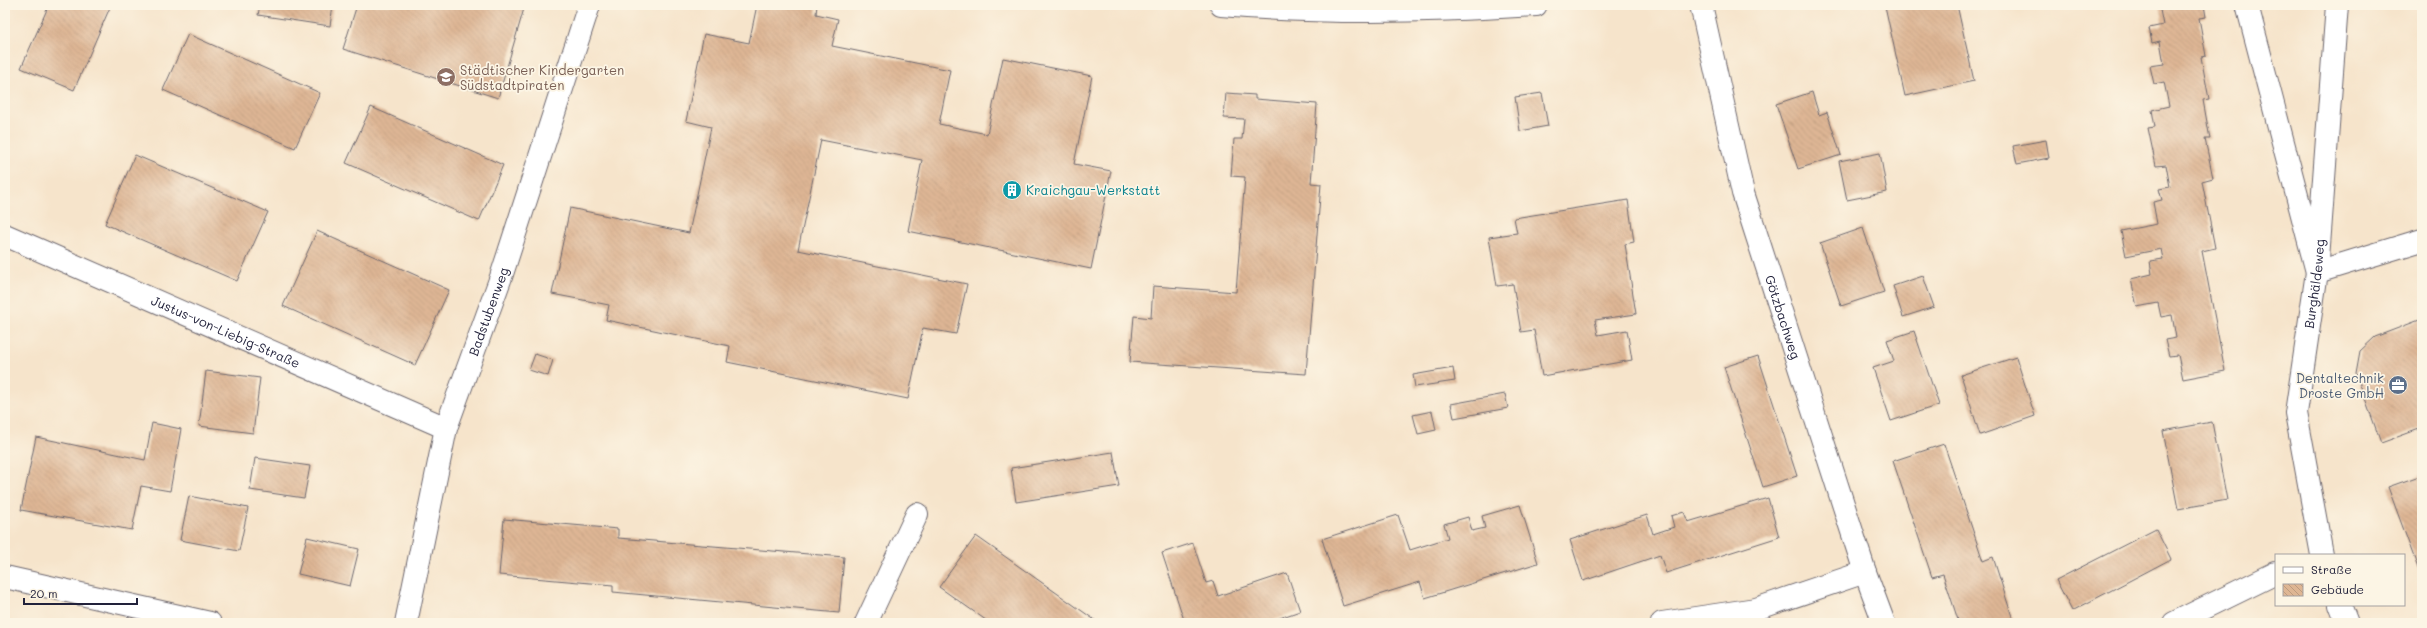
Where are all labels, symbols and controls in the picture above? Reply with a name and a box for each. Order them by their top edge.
place label: Städtischer Kindergarten Südstadtpiraten [460,61,624,93]
school or university icon: Städtischer Kindergarten Südstadtpiraten [435,66,457,88]
building icon: Kraichgau-Werkstatt [1001,179,1023,201]
place label: Kraichgau-Werkstatt [1026,181,1160,198]
street label: Burghäldeweg [2300,238,2327,329]
street label: Badstubenweg [464,265,512,358]
street label: Götzbachweg [1762,273,1805,361]
street label: Justus-von-Liebig-Straße [149,291,303,371]
place label: Dentaltechnik Droste GmbH [2296,369,2384,401]
office icon: Dentaltechnik Droste GmbH [2387,374,2409,396]
legend [2275,554,2405,606]
text: Straße [2311,561,2352,577]
scale bar [24,580,137,606]
text: Gebäude [2311,581,2364,597]
text: 20 m [30,585,58,601]

